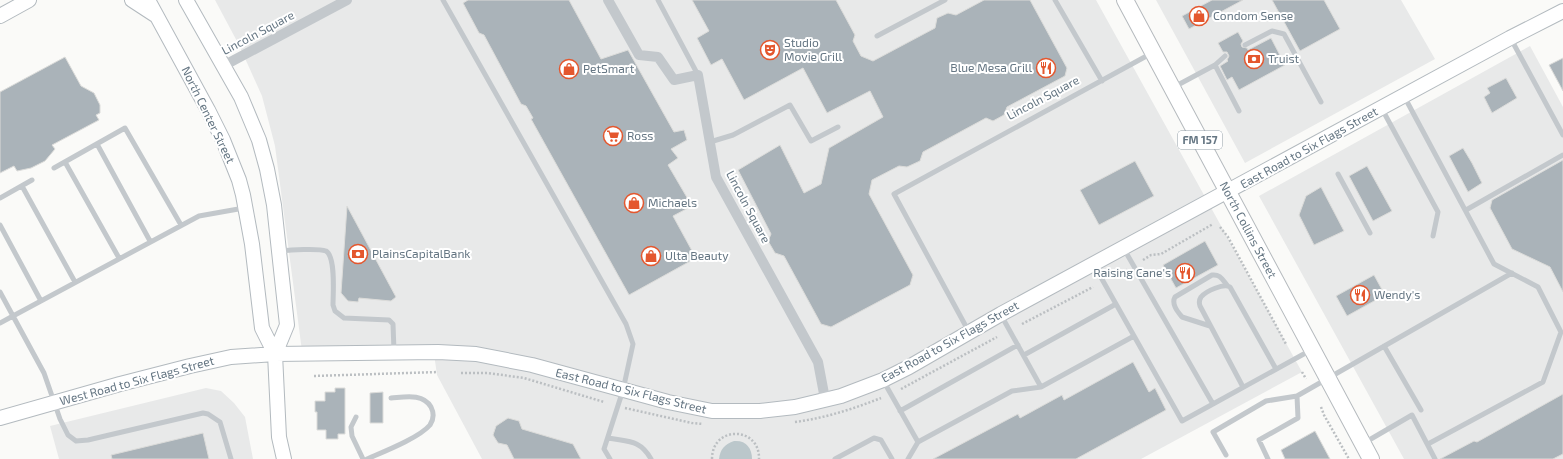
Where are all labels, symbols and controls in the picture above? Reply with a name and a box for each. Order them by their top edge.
shop icon: Condom Sense [1188,5,1210,27]
street label: Lincoln Square [219,7,296,57]
place label: Condom Sense [1213,8,1293,22]
place label: Studio Movie Grill [784,35,843,63]
theatre icon: Studio Movie Grill [759,39,781,61]
bank icon: Truist [1243,48,1265,70]
place label: Truist [1268,51,1300,65]
restaurant icon: Blue Mesa Grill [1035,57,1057,79]
shop icon: PetSmart [558,58,580,80]
place label: Blue Mesa Grill [950,60,1032,74]
place label: PetSmart [583,61,635,75]
street label: North Center Street [179,64,239,166]
street label: Lincoln Square [1004,72,1081,122]
street label: East Road to Six Flags Street [1237,103,1380,191]
supermarket icon: Ross [602,125,624,147]
place label: Ross [627,128,653,142]
road number: FM 157 [1178,131,1222,149]
street label: Lincoln Square [724,168,774,245]
street label: North Collins Street [1218,179,1280,280]
shop icon: Michaels [623,192,645,214]
place label: Michaels [648,195,697,209]
bank icon: PlainsCapitalBank [347,243,369,265]
shop icon: Ulta Beauty [640,245,662,267]
place label: PlainsCapitalBank [372,246,470,260]
place label: Ulta Beauty [665,248,729,262]
restaurant icon: Raising Cane's [1174,262,1196,284]
place label: Raising Cane's [1093,265,1171,279]
restaurant icon: Wendy's [1349,284,1371,306]
place label: Wendy's [1374,287,1420,301]
street label: East Road to Six Flags Street [878,297,1021,385]
street label: West Road to Six Flags Street [58,353,216,407]
street label: East Road to Six Flags Street [554,364,709,416]

